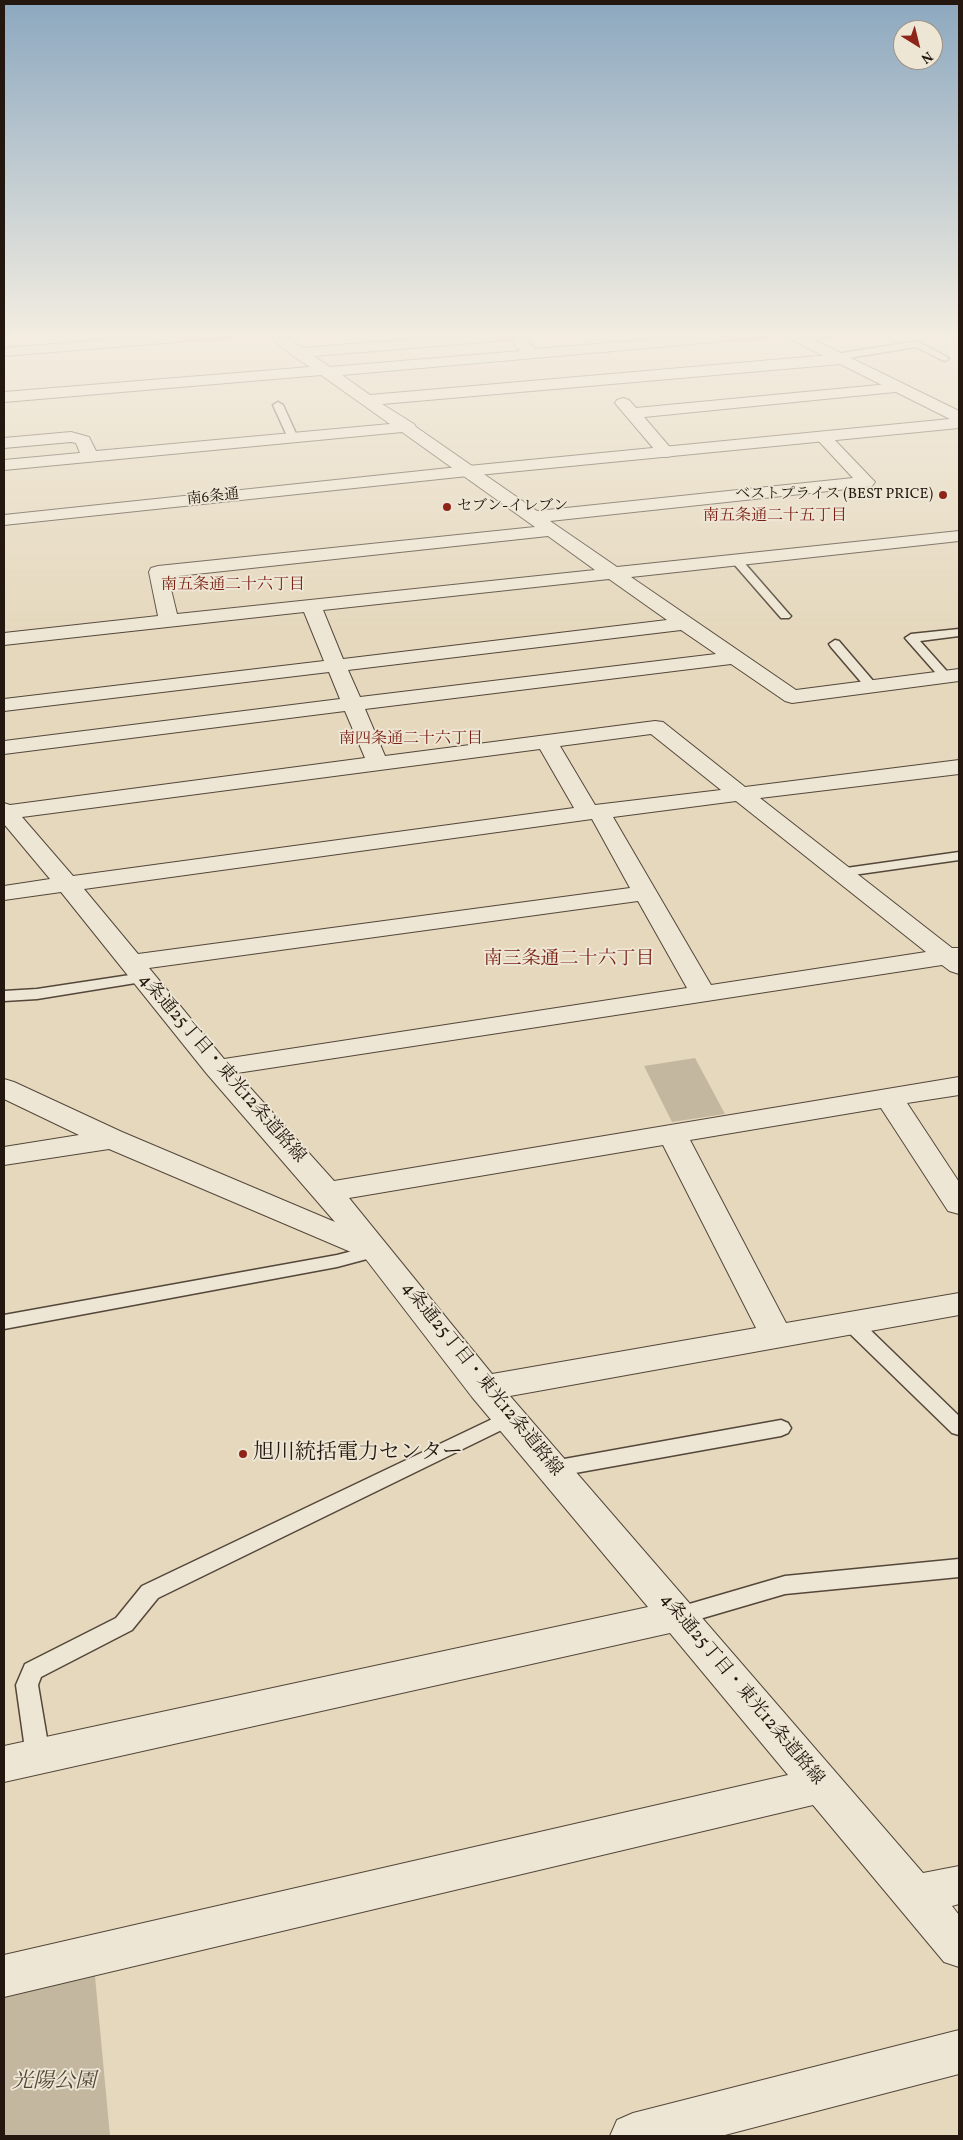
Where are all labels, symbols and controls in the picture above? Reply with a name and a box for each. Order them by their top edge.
north arrow [893,20,943,70]
text: N [917,46,936,67]
street label: 南6条通 [186,486,240,510]
place label: ベストプライス (BEST PRICE) [735,486,933,504]
marker: ベストプライス (BEST PRICE) [937,489,949,501]
place label: セブン-イレブン [457,498,568,516]
marker: セブン-イレブン [441,501,453,513]
district label: 南五条通二十五丁目 [703,507,847,527]
district label: 南五条通二十六丁目 [161,576,305,596]
district label: 南四条通二十六丁目 [339,730,483,750]
district label: 南三条通二十六丁目 [484,950,654,972]
street label: 4条通25丁目・東光12条道路線 [133,970,309,1168]
street label: 4条通25丁目・東光12条道路線 [396,1279,566,1481]
place label: 旭川統括電力センター [253,1441,463,1467]
marker: 旭川統括電力センター [237,1448,249,1460]
street label: 4条通25丁目・東光12条道路線 [654,1590,828,1790]
park label: 光陽公園 [12,2070,96,2096]

